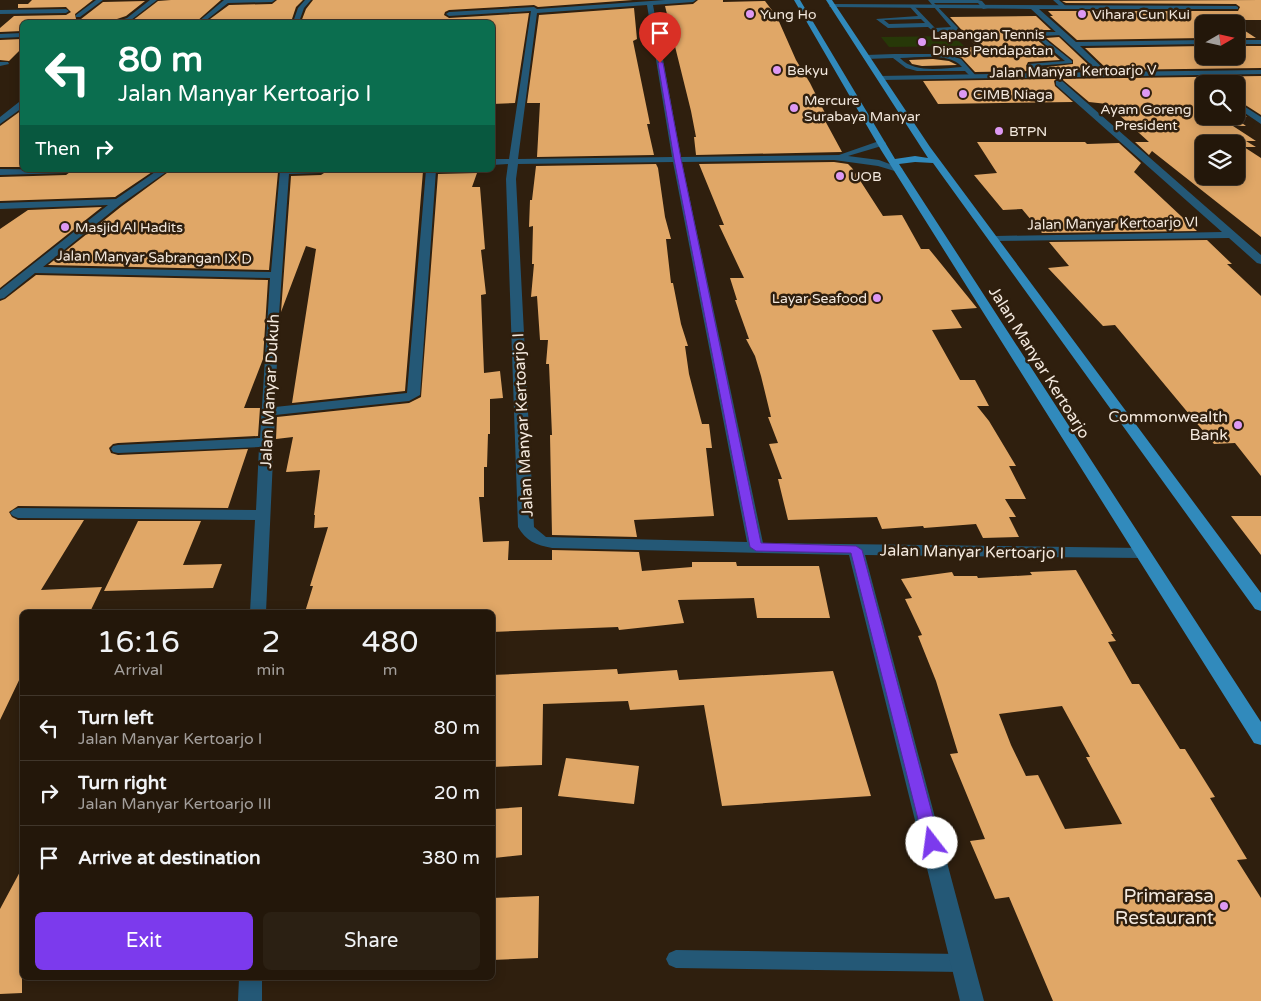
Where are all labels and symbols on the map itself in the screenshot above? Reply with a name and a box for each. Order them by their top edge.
place label: Yung Ho [760,6,816,23]
place label: Vihara Cun Kui [1092,6,1190,23]
marker: Yung Ho [744,8,756,20]
marker: Vihara Cun Kui [1076,8,1088,20]
pin [639,12,681,63]
north arrow [1195,15,1245,65]
place label: Lapangan Tennis Dinas Pendapatan [932,26,1053,59]
marker: Lapangan Tennis Dinas Pendapatan [916,36,928,48]
place label: Bekyu [787,62,828,79]
street label: Jalan Manyar Kertoarjo V [989,62,1157,81]
marker: Bekyu [771,64,783,76]
place label: CIMB Niaga [973,86,1053,103]
marker: Ayam Goreng President [1140,87,1152,99]
marker: CIMB Niaga [957,88,969,100]
place label: Mercure Surabaya Manyar [804,92,921,125]
place label: Ayam Goreng President [1100,101,1192,134]
marker: Mercure Surabaya Manyar [788,102,800,114]
place label: BTPN [1009,123,1047,140]
marker: BTPN [993,125,1005,137]
place label: UOB [850,168,882,185]
marker: UOB [834,170,846,182]
street label: Jalan Manyar Kertoarjo VI [1027,214,1199,233]
place label: Masjid Al Hadits [75,219,183,236]
marker: Masjid Al Hadits [59,221,71,233]
street label: Jalan Manyar Sabrangan IX D [56,247,252,268]
street label: Jalan Manyar Kertoarjo [984,283,1094,442]
place label: Layar Seafood [772,290,867,307]
marker: Layar Seafood [871,292,883,304]
street label: Jalan Manyar Dukuh [256,313,284,469]
street label: Jalan Manyar Kertoarjo I [508,332,538,518]
place label: Commonwealth Bank [1108,407,1228,445]
marker: Commonwealth Bank [1232,419,1244,431]
street label: Jalan Manyar Kertoarjo I [880,540,1064,564]
position arrow [905,816,957,868]
place label: Primarasa Restaurant [1115,885,1214,929]
marker: Primarasa Restaurant [1218,900,1230,912]

